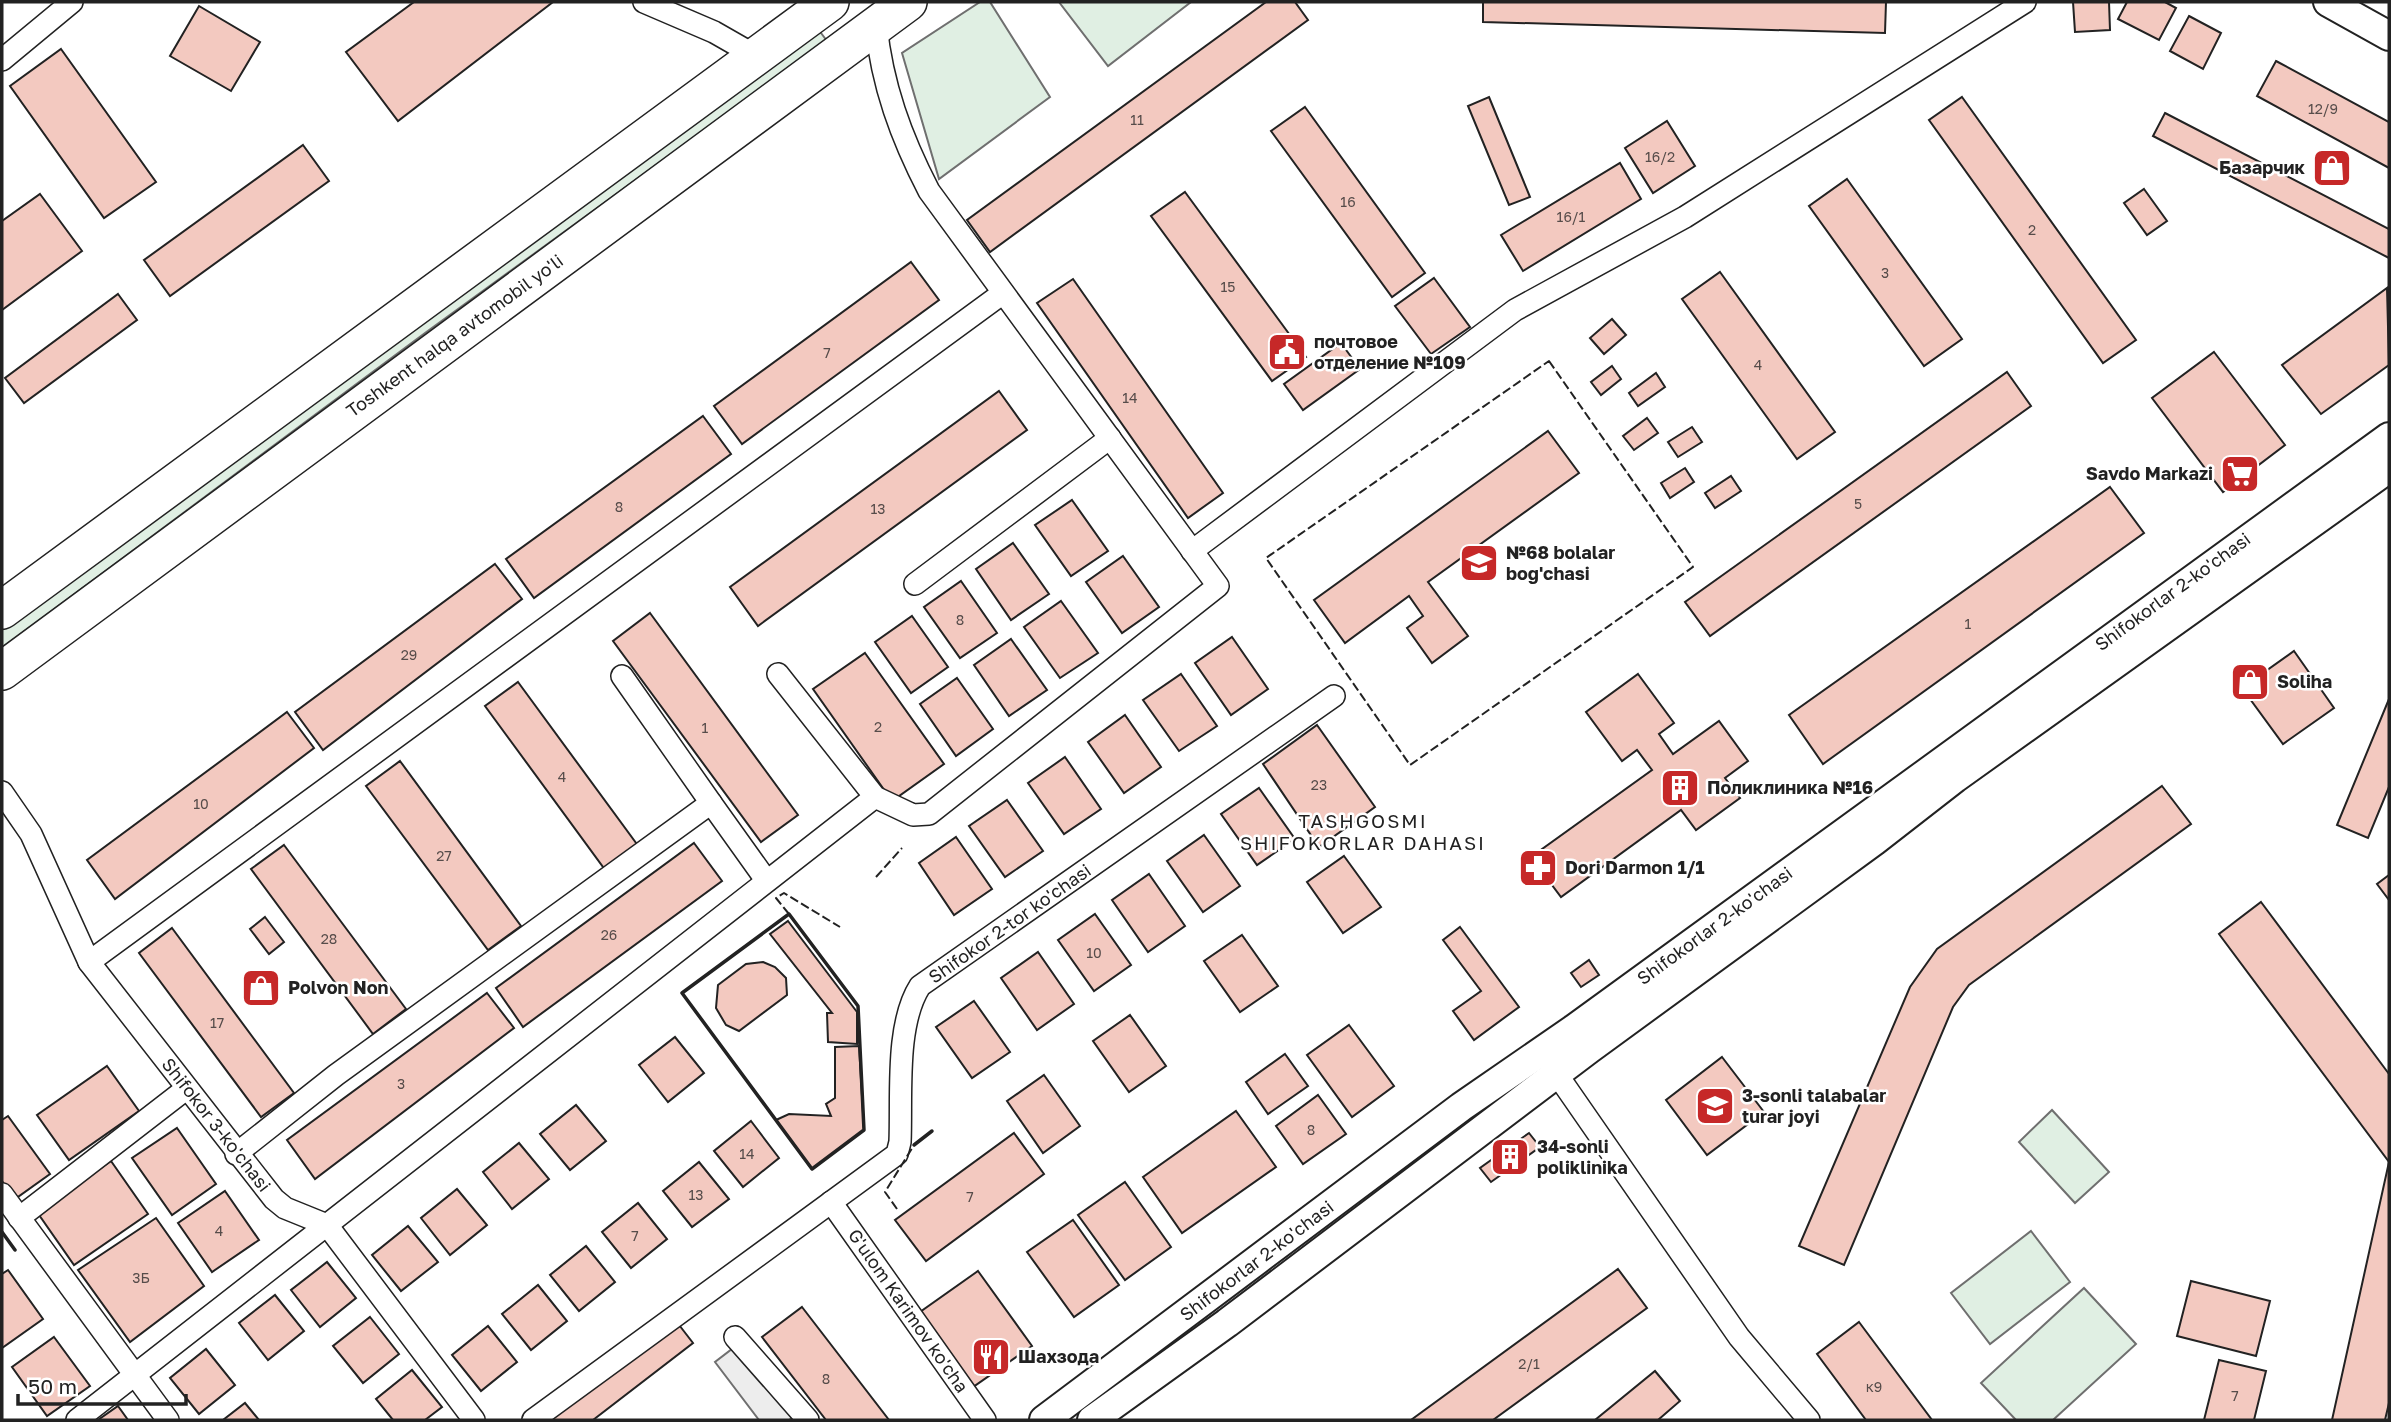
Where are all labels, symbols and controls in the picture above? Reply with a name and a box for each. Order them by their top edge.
house number: 12/9 [2308,100,2338,117]
house number: 11 [1130,111,1144,128]
shop icon: Базарчик [2311,147,2353,189]
house number: 16/2 [1645,148,1675,165]
place label: Базарчик [2219,156,2306,178]
house number: 16 [1340,193,1356,210]
house number: 16/1 [1557,208,1586,225]
house number: 2 [2028,221,2036,238]
street label: Toshkent halqa avtomobil yo'li [342,249,567,421]
house number: 3 [1881,264,1889,281]
house number: 15 [1221,278,1235,295]
place label: почтовое отделение №109 [1314,330,1466,373]
public building icon: почтовое отделение №109 [1266,331,1308,373]
house number: 7 [823,344,831,361]
house number: 4 [1754,356,1762,373]
house number: 14 [1122,389,1138,406]
supermarket icon: Savdo Markazi [2219,453,2261,495]
place label: Savdo Markazi [2086,462,2213,484]
house number: 5 [1854,495,1862,512]
house number: 8 [615,498,623,515]
house number: 13 [871,500,885,517]
street label: Shifokorlar 2-ko'chasi [2090,527,2254,655]
place label: №68 bolalar bog'chasi [1506,541,1615,584]
school or university icon: №68 bolalar bog'chasi [1458,542,1500,584]
house number: 8 [956,611,964,628]
house number: 1 [1965,615,1972,632]
house number: 29 [401,646,417,663]
shop icon: Soliha [2229,661,2271,703]
place label: Soliha [2277,670,2332,692]
house number: 2 [874,718,882,735]
house number: 1 [702,719,709,736]
building icon: Поликлиника №16 [1659,767,1701,809]
house number: 4 [558,768,566,785]
house number: 23 [1311,776,1327,793]
place label: Поликлиника №16 [1707,776,1873,798]
house number: 10 [193,795,209,812]
district label: TASHGOSMI SHIFOKORLAR DAHASI [1240,809,1486,854]
house number: 27 [436,847,452,864]
pharmacy icon: Dori Darmon 1/1 [1517,847,1559,889]
place label: Dori Darmon 1/1 [1565,856,1705,878]
street label: Shifokor 2-tor ko'chasi [924,859,1095,988]
street label: Shifokorlar 2-ko'chasi [1632,861,1796,989]
house number: 26 [601,926,617,943]
house number: 28 [321,930,337,947]
house number: 10 [1086,944,1102,961]
shop icon: Polvon Non [240,967,282,1009]
place label: Polvon Non [288,976,388,998]
house number: 17 [210,1014,224,1031]
street label: Shifokor 3-ko'chasi [158,1053,276,1196]
house number: 3 [397,1075,405,1092]
place label: 3-sonli talabalar turar joyi [1742,1084,1886,1127]
school or university icon: 3-sonli talabalar turar joyi [1694,1085,1736,1127]
house number: 8 [1307,1121,1315,1138]
place label: 34-sonli poliklinika [1537,1135,1628,1178]
building icon: 34-sonli poliklinika [1489,1136,1531,1178]
house number: 14 [739,1145,755,1162]
house number: 13 [689,1186,703,1203]
house number: 7 [966,1188,974,1205]
street label: Shifokorlar 2-ko'chasi [1175,1195,1338,1325]
house number: 4 [215,1222,223,1239]
street label: G'ulom Karimov ko'cha [844,1224,974,1397]
house number: 7 [631,1227,639,1244]
house number: 3Б [132,1269,150,1286]
restaurant icon: Шахзода [970,1336,1012,1378]
place label: Шахзода [1018,1345,1099,1367]
house number: 2/1 [1518,1355,1540,1372]
scale bar [18,1362,186,1406]
house number: 8 [822,1370,830,1387]
text: 50 m [28,1373,77,1399]
house number: к9 [1866,1378,1882,1395]
house number: 7 [2231,1387,2239,1404]

